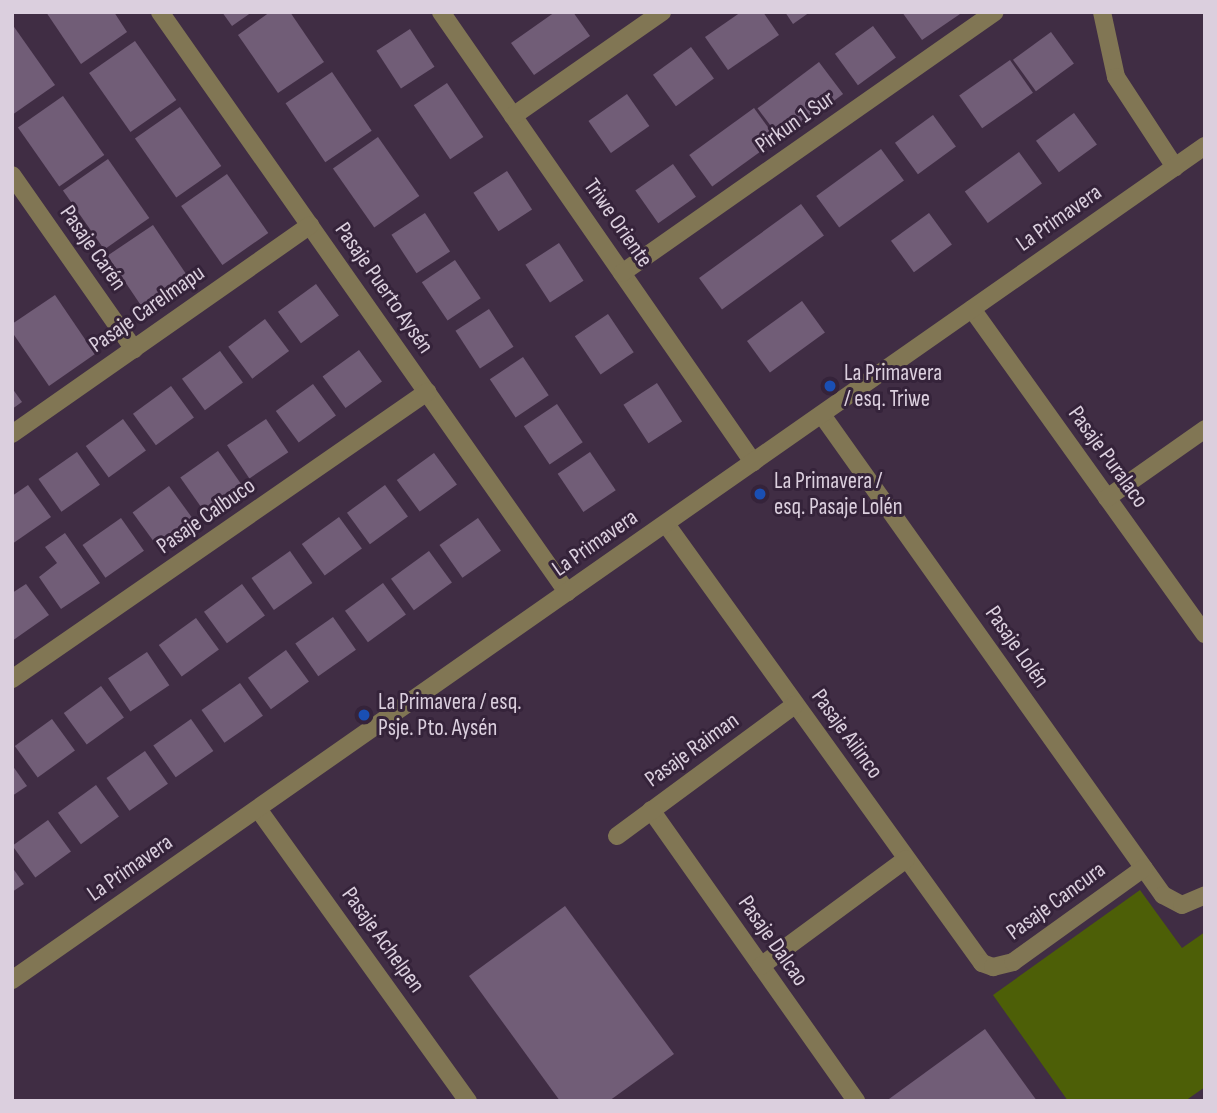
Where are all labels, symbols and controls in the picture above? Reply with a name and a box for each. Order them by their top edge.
street label: Pirkun 1 Sur [750,85,840,159]
street label: Triwe Oriente [578,173,658,273]
street label: La Primavera [1011,179,1107,257]
street label: Pasaje Carén [54,200,132,296]
street label: Pasaje Puerto Aysén [329,217,439,359]
street label: Pasaje Carelmapu [84,259,210,359]
place label: La Primavera / esq. Triwe [844,359,942,413]
marker: La Primavera / esq. Triwe [822,378,838,394]
street label: Pasaje Puralaco [1062,401,1154,513]
place label: La Primavera / esq. Pasaje Lolén [774,467,903,521]
street label: Pasaje Calbuco [151,472,261,560]
marker: La Primavera / esq. Pasaje Lolén [752,486,768,502]
street label: La Primavera [547,504,643,582]
street label: Pasaje Lolén [979,601,1055,693]
street label: Pasaje Ailinco [805,684,889,784]
place label: La Primavera / esq. Psje. Pto. Aysén [378,688,522,742]
marker: La Primavera / esq. Psje. Pto. Aysén [356,707,372,723]
street label: Pasaje Raiman [640,707,744,793]
street label: La Primavera [82,829,178,907]
street label: Pasaje Cancura [1001,856,1111,946]
street label: Pasaje Achelpen [335,882,431,998]
street label: Pasaje Dalcao [732,891,814,991]

